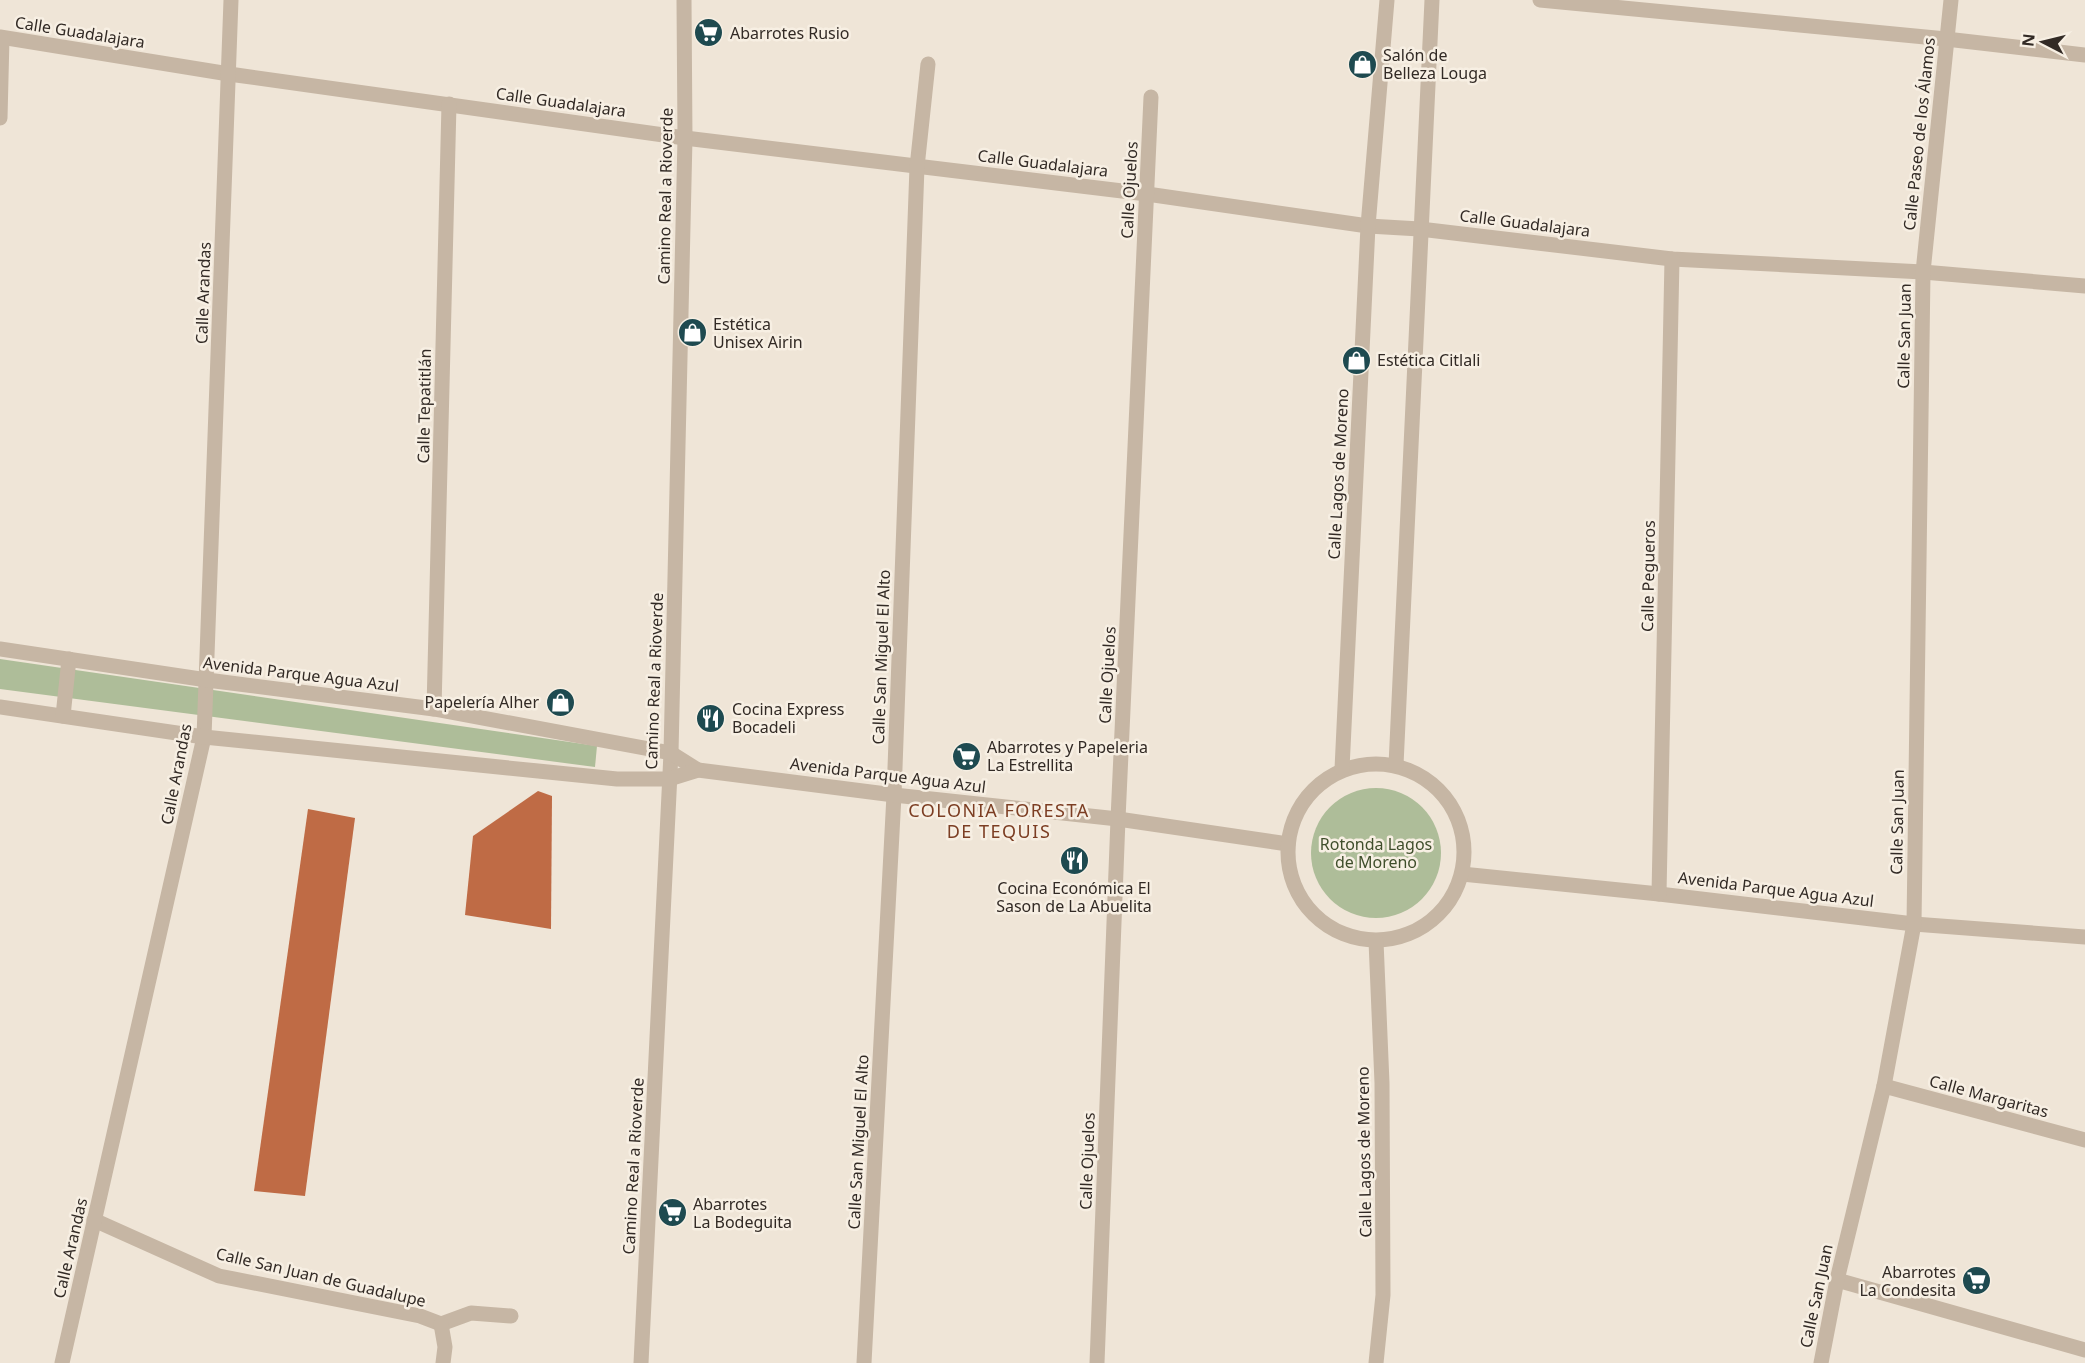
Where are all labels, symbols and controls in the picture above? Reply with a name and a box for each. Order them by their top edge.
street label: Calle Guadalajara [13,11,147,53]
north arrow [2013,12,2073,72]
supermarket icon: Abarrotes Rusio [693,17,725,49]
place label: Abarrotes Rusio [730,22,850,44]
text: N [2016,32,2040,48]
street label: Calle Paseo de los Álamos [1898,36,1940,232]
place label: Salón de Belleza Louga [1383,44,1487,84]
shop icon: Salón de Belleza Louga [1346,48,1378,80]
street label: Calle Guadalajara [494,82,628,122]
street label: Camino Real a Rioverde [652,107,678,285]
street label: Calle Ojuelos [1115,141,1143,239]
street label: Calle Guadalajara [976,144,1110,182]
street label: Calle Guadalajara [1458,204,1592,242]
street label: Calle Arandas [190,241,216,345]
street label: Calle San Juan [1892,283,1916,389]
place label: Estética Unisex Airin [713,313,803,353]
shop icon: Estética Unisex Airin [676,317,708,349]
shop icon: Estética Citlali [1340,344,1372,376]
street label: Calle Tepatitlán [412,348,436,464]
place label: Estética Citlali [1377,349,1480,371]
street label: Calle Lagos de Moreno [1323,388,1353,560]
street label: Calle Pegueros [1636,520,1660,632]
street label: Calle San Miguel El Alto [867,569,895,745]
street label: Camino Real a Rioverde [640,592,668,770]
street label: Calle Ojuelos [1093,626,1121,724]
street label: Avenida Parque Agua Azul [202,651,400,697]
shop icon: Papelería Alher [544,686,576,718]
place label: Papelería Alher [425,691,539,713]
place label: Cocina Express Bocadeli [732,698,844,738]
restaurant icon: Cocina Express Bocadeli [695,702,727,734]
street label: Calle Arandas [155,722,197,826]
place label: Abarrotes y Papeleria La Estrellita [987,736,1148,776]
supermarket icon: Abarrotes y Papeleria La Estrellita [950,740,982,772]
street label: Avenida Parque Agua Azul [789,752,987,798]
street label: Calle San Juan [1885,769,1909,875]
district label: COLONIA FORESTA DE TEQUIS [908,798,1090,843]
park label: Rotonda Lagos de Moreno [1320,833,1432,873]
restaurant icon: Cocina Económica El Sason de La Abuelita [1058,844,1090,876]
street label: Avenida Parque Agua Azul [1677,866,1875,912]
place label: Cocina Económica El Sason de La Abuelita [996,877,1152,917]
street label: Calle San Miguel El Alto [842,1054,874,1230]
street label: Calle Lagos de Moreno [1352,1066,1376,1238]
street label: Calle Margaritas [1927,1070,2051,1122]
street label: Camino Real a Rioverde [617,1077,649,1255]
street label: Calle Ojuelos [1074,1112,1100,1210]
place label: Abarrotes La Bodeguita [693,1193,792,1233]
street label: Calle Arandas [48,1196,92,1300]
supermarket icon: Abarrotes La Bodeguita [656,1197,688,1229]
street label: Calle San Juan de Guadalupe [214,1242,428,1312]
street label: Calle San Juan [1794,1242,1838,1350]
place label: Abarrotes La Condesita [1859,1261,1956,1301]
supermarket icon: Abarrotes La Condesita [1961,1265,1993,1297]

